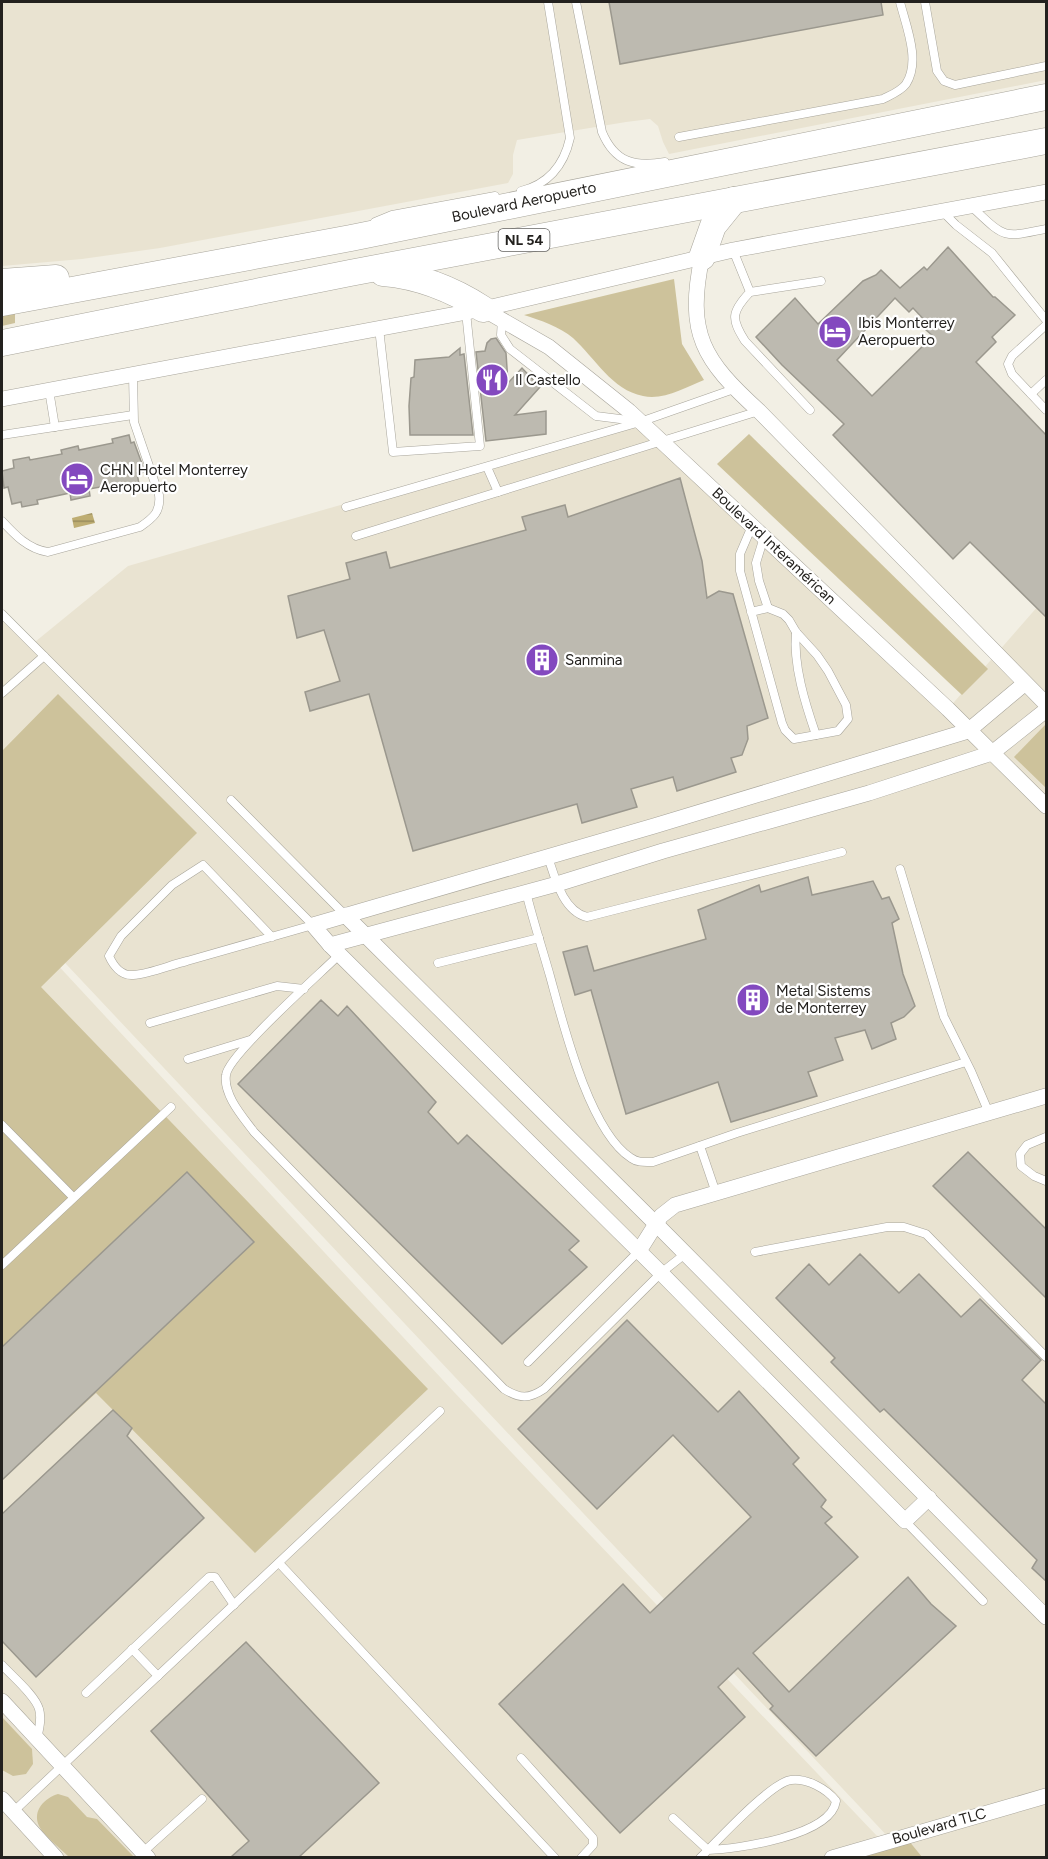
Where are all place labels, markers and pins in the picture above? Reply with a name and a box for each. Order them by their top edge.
hotel icon: Ibis Monterrey Aeropuerto [817,314,853,350]
place label: Ibis Monterrey Aeropuerto [858,314,955,349]
restaurant icon: Il Castello [474,362,510,398]
place label: Il Castello [515,371,581,389]
hotel icon: CHN Hotel Monterrey Aeropuerto [59,461,95,497]
place label: CHN Hotel Monterrey Aeropuerto [100,461,248,496]
building icon: Sanmina [524,642,560,678]
place label: Sanmina [565,651,623,669]
building icon: Metal Sistems de Monterrey [735,982,771,1018]
place label: Metal Sistems de Monterrey [776,982,870,1017]

